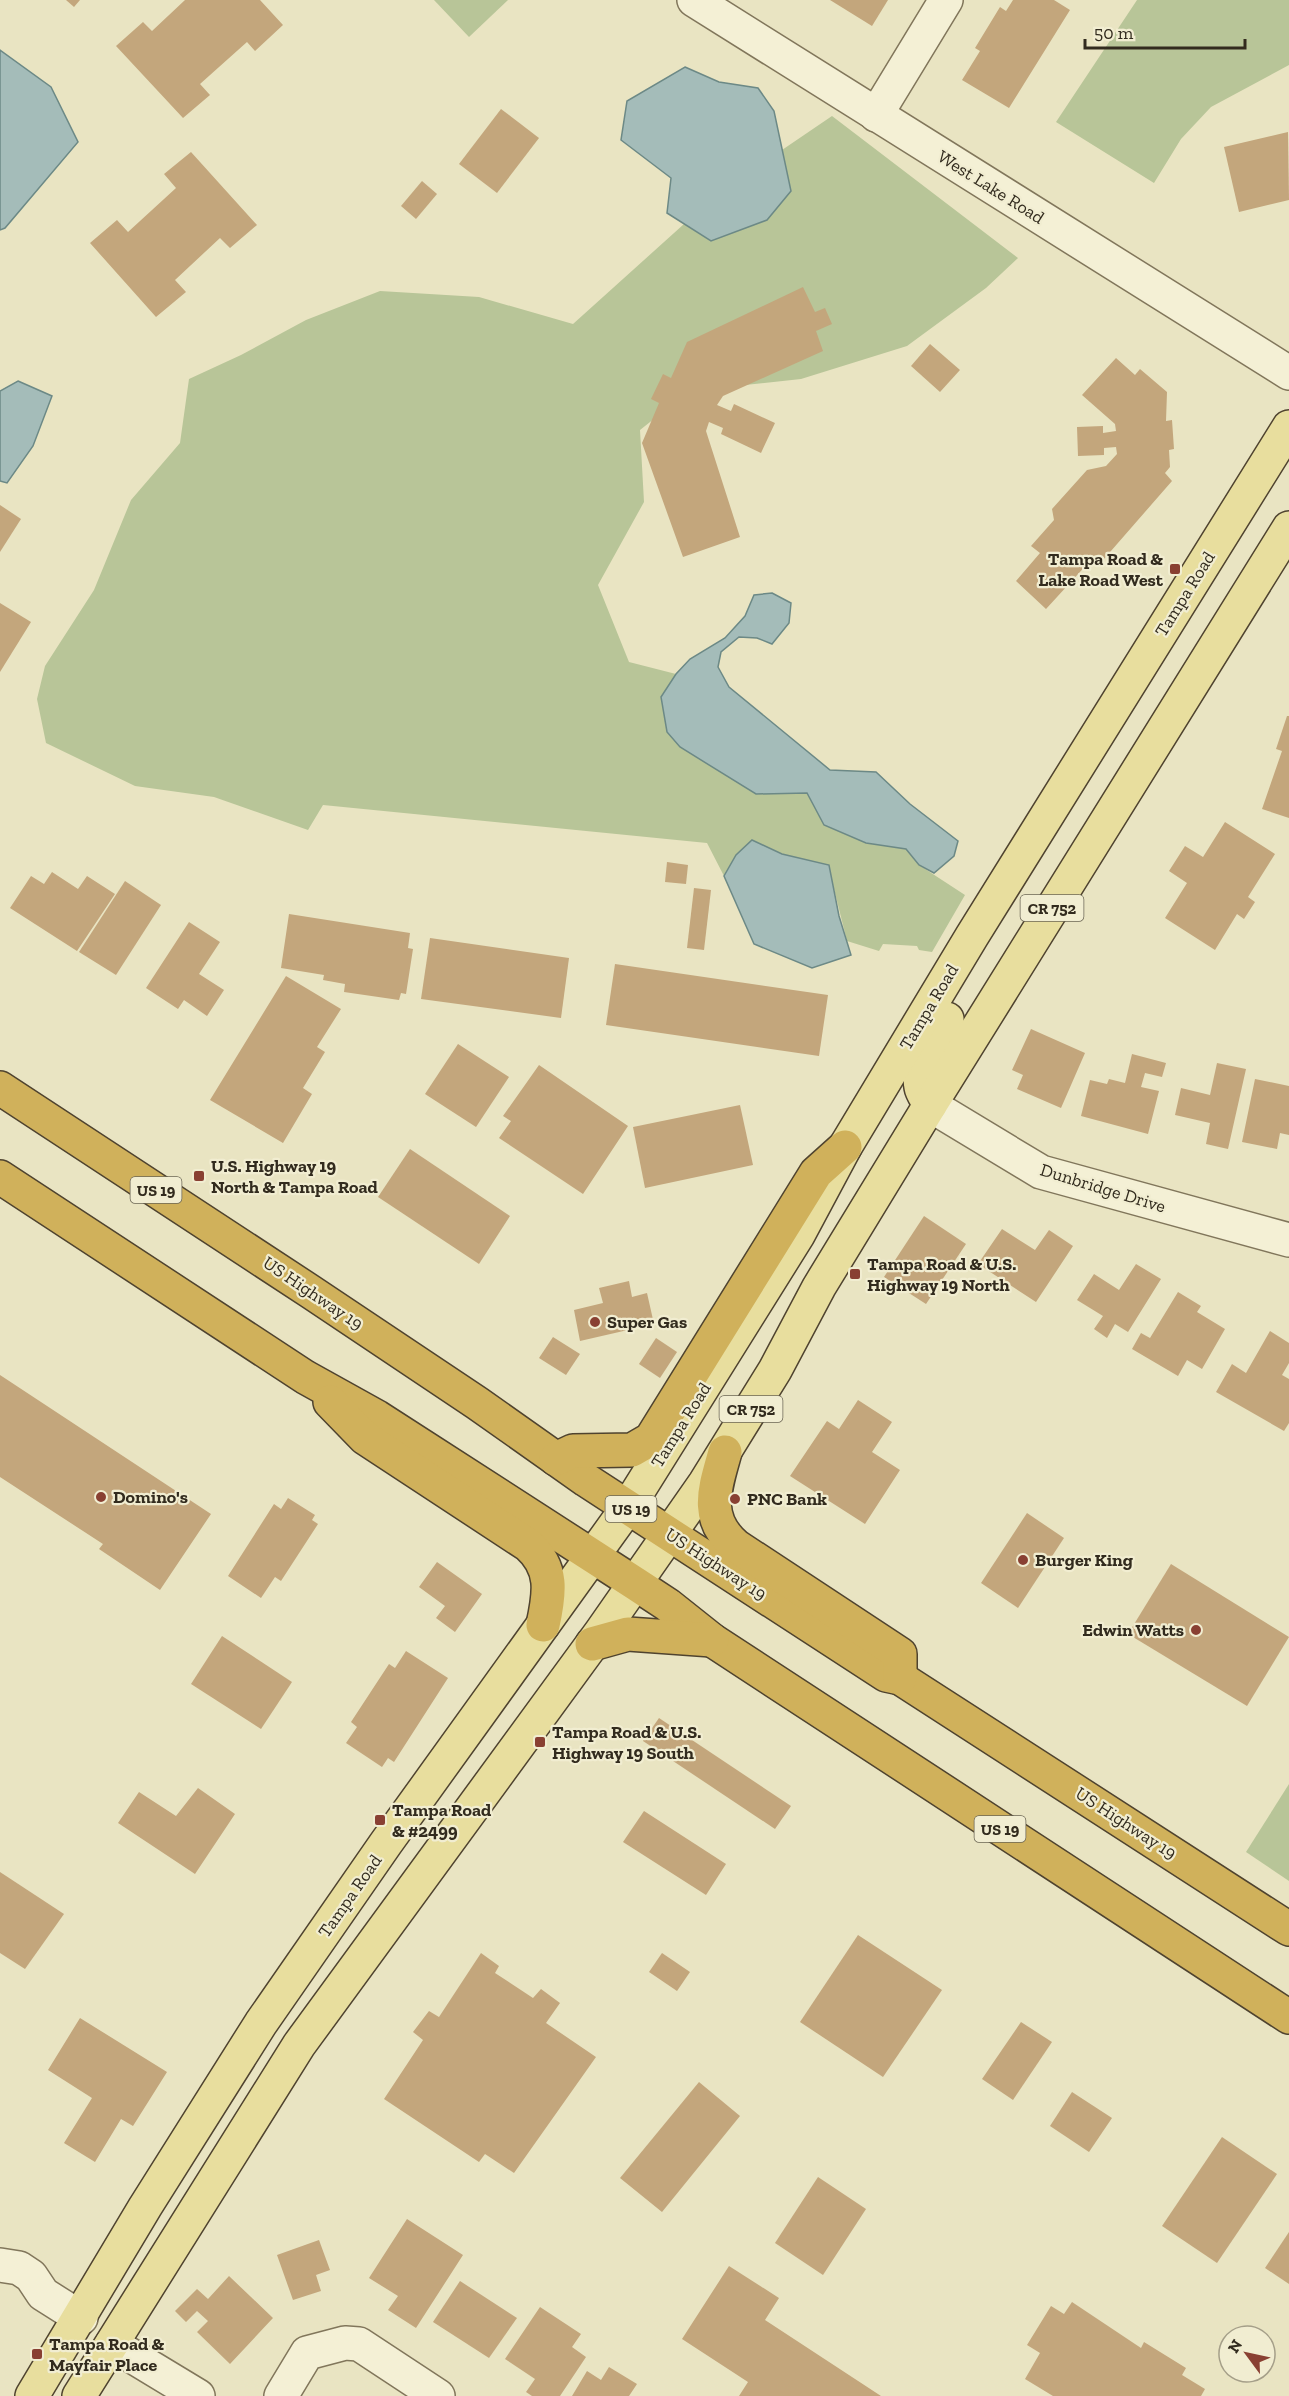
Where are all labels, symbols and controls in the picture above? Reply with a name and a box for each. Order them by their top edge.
scale bar [1085,12,1246,50]
text: 50 m [1094,22,1134,44]
street label: West Lake Road [933,145,1049,229]
street label: Tampa Road [1150,547,1220,641]
place label: Tampa Road & Lake Road West [1038,548,1164,591]
marker: Tampa Road & Lake Road West [1168,562,1182,576]
road number: CR 752 [1020,895,1084,921]
street label: Tampa Road [895,960,963,1054]
place label: U.S. Highway 19 North & Tampa Road [211,1155,379,1198]
street label: Dunbridge Drive [1038,1158,1168,1218]
marker: U.S. Highway 19 North & Tampa Road [192,1169,206,1183]
road number: US 19 [130,1177,182,1203]
street label: US Highway 19 [259,1251,367,1335]
place label: Tampa Road & U.S. Highway 19 North [867,1253,1016,1296]
marker: Tampa Road & U.S. Highway 19 North [848,1267,862,1281]
place label: Super Gas [607,1311,687,1333]
marker: Super Gas [588,1315,602,1329]
street label: Tampa Road [646,1378,716,1472]
road number: CR 752 [720,1396,783,1422]
place label: Domino's [113,1486,188,1508]
place label: PNC Bank [747,1488,827,1510]
marker: Domino's [94,1490,108,1504]
marker: PNC Bank [728,1492,742,1506]
road number: US 19 [606,1496,656,1522]
street label: US Highway 19 [661,1523,771,1605]
place label: Burger King [1035,1549,1133,1571]
marker: Burger King [1016,1553,1030,1567]
place label: Edwin Watts [1082,1619,1184,1641]
marker: Edwin Watts [1189,1623,1203,1637]
place label: Tampa Road & U.S. Highway 19 South [552,1721,701,1764]
marker: Tampa Road & U.S. Highway 19 South [533,1735,547,1749]
street label: US Highway 19 [1071,1782,1181,1864]
place label: Tampa Road & #2499 [392,1799,492,1842]
marker: Tampa Road & #2499 [373,1813,387,1827]
road number: US 19 [974,1816,1026,1842]
street label: Tampa Road [313,1850,387,1942]
north arrow [1217,2324,1277,2384]
place label: Tampa Road & Mayfair Place [49,2333,165,2376]
text: N [1224,2336,1246,2356]
marker: Tampa Road & Mayfair Place [30,2347,44,2361]

